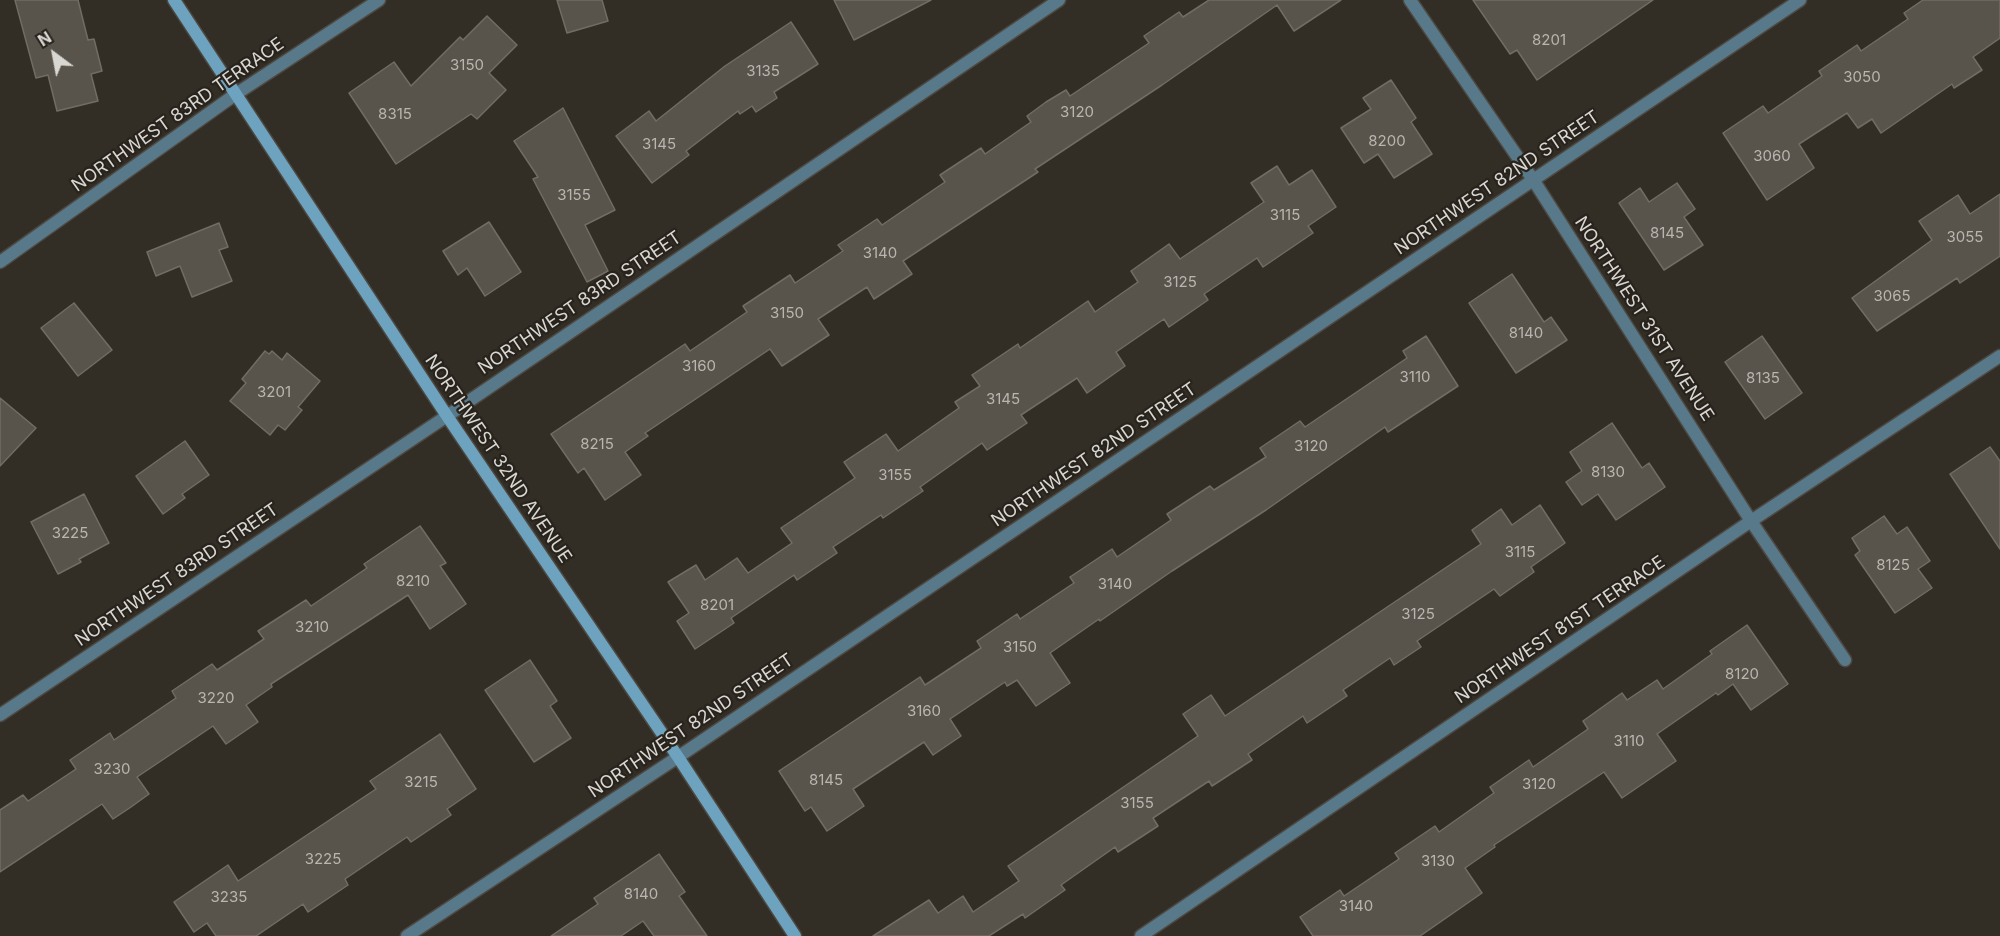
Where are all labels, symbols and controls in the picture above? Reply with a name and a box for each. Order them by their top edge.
north arrow [24,24,84,84]
text: N [34,27,55,50]
house number: 8201 [1532,31,1566,49]
street label: NORTHWEST 83RD TERRACE [68,33,288,197]
house number: 3150 [450,56,484,74]
house number: 3135 [746,62,780,80]
house number: 3050 [1843,68,1881,86]
house number: 3120 [1060,103,1094,121]
house number: 8315 [378,105,412,123]
street label: NORTHWEST 82ND STREET [1390,106,1604,260]
house number: 8200 [1368,132,1406,150]
house number: 3145 [642,135,676,153]
house number: 3060 [1753,147,1791,165]
house number: 3155 [557,186,591,204]
house number: 3115 [1270,206,1300,224]
street label: NORTHWEST 31ST AVENUE [1570,213,1718,425]
house number: 8145 [1650,224,1684,242]
street label: NORTHWEST 83RD STREET [474,227,686,379]
house number: 3055 [1947,228,1983,246]
house number: 3140 [863,244,897,262]
house number: 3125 [1163,273,1197,291]
house number: 3065 [1873,287,1911,305]
house number: 3150 [770,304,804,322]
house number: 8140 [1509,324,1543,342]
street label: NORTHWEST 32ND AVENUE [420,351,576,567]
house number: 3160 [682,357,716,375]
house number: 3110 [1400,368,1430,386]
house number: 8135 [1746,369,1780,387]
street label: NORTHWEST 82ND STREET [987,378,1201,532]
house number: 3201 [257,383,291,401]
house number: 3145 [986,390,1020,408]
house number: 8215 [580,435,614,453]
house number: 3120 [1294,437,1328,455]
house number: 8130 [1591,463,1625,481]
house number: 3155 [878,466,912,484]
street label: NORTHWEST 83RD STREET [71,499,283,651]
house number: 3225 [52,524,88,542]
house number: 3115 [1505,543,1535,561]
street label: NORTHWEST 81ST TERRACE [1451,551,1669,709]
house number: 8125 [1876,556,1910,574]
house number: 8210 [396,572,430,590]
house number: 3140 [1098,575,1132,593]
house number: 8201 [700,596,734,614]
house number: 3125 [1401,605,1435,623]
house number: 3210 [295,618,329,636]
house number: 3150 [1003,638,1037,656]
street label: NORTHWEST 82ND STREET [584,649,798,803]
house number: 8120 [1725,665,1759,683]
house number: 3220 [197,689,235,707]
house number: 3160 [907,702,941,720]
house number: 3110 [1614,732,1644,750]
house number: 3230 [93,760,131,778]
house number: 8145 [809,771,843,789]
house number: 3215 [404,773,438,791]
house number: 3120 [1522,775,1556,793]
house number: 3155 [1120,794,1154,812]
house number: 3225 [305,850,341,868]
house number: 3130 [1421,852,1455,870]
house number: 8140 [624,885,658,903]
house number: 3235 [211,888,247,906]
house number: 3140 [1339,897,1373,915]

